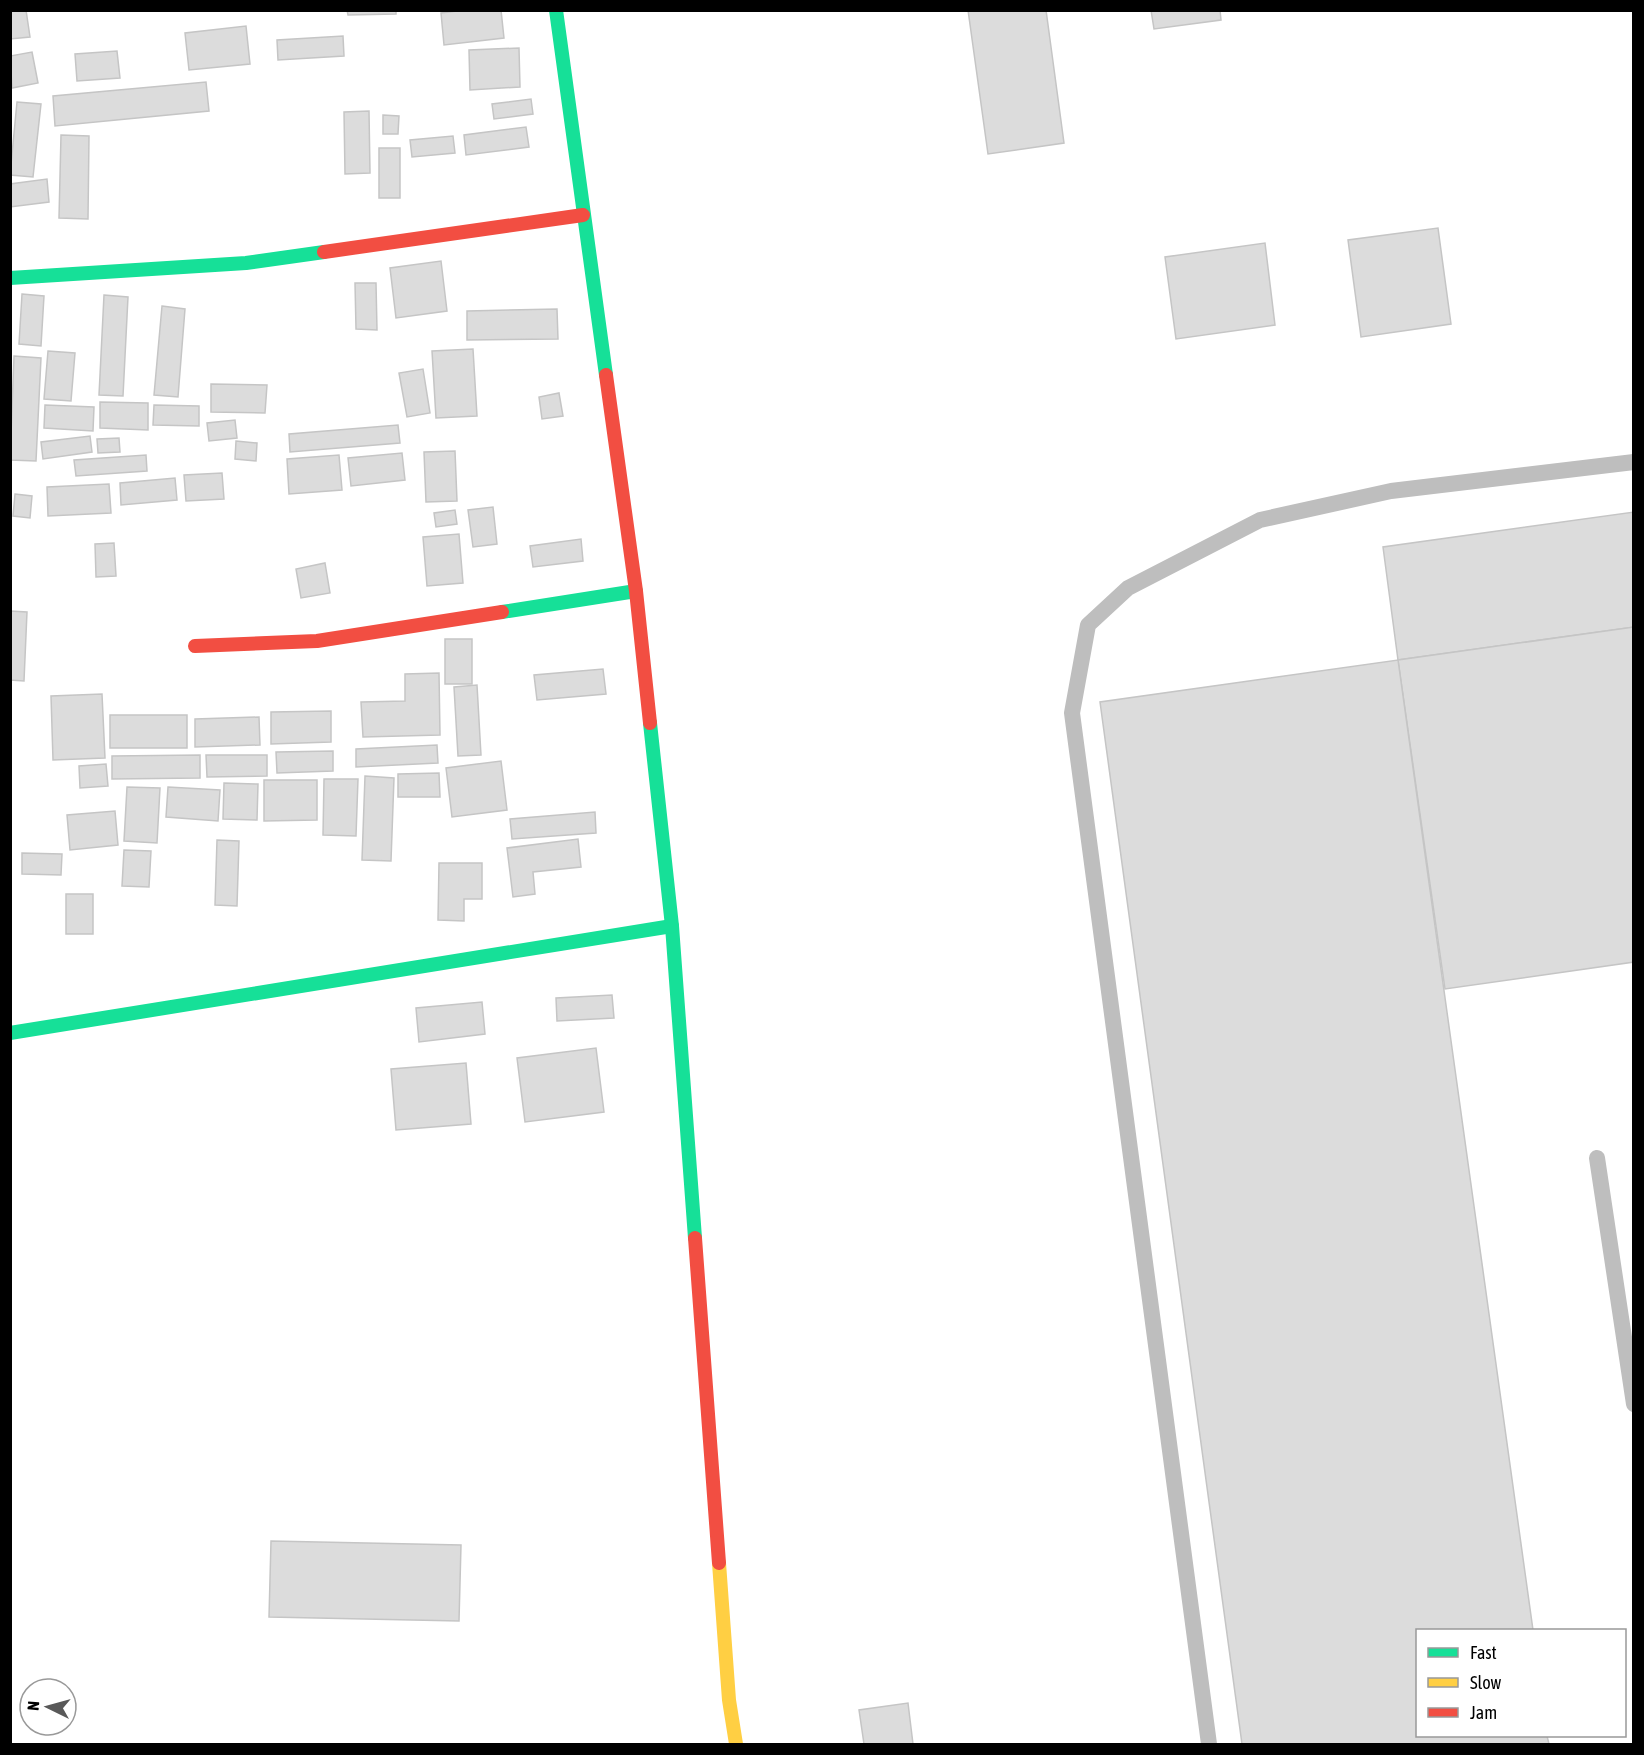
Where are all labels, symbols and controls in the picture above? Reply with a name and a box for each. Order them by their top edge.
legend [1416,1629,1626,1737]
text: Fast [1470,1642,1497,1663]
text: Slow [1470,1672,1501,1693]
north arrow [18,1677,78,1737]
text: N [24,1700,42,1711]
text: Jam [1470,1702,1497,1723]

